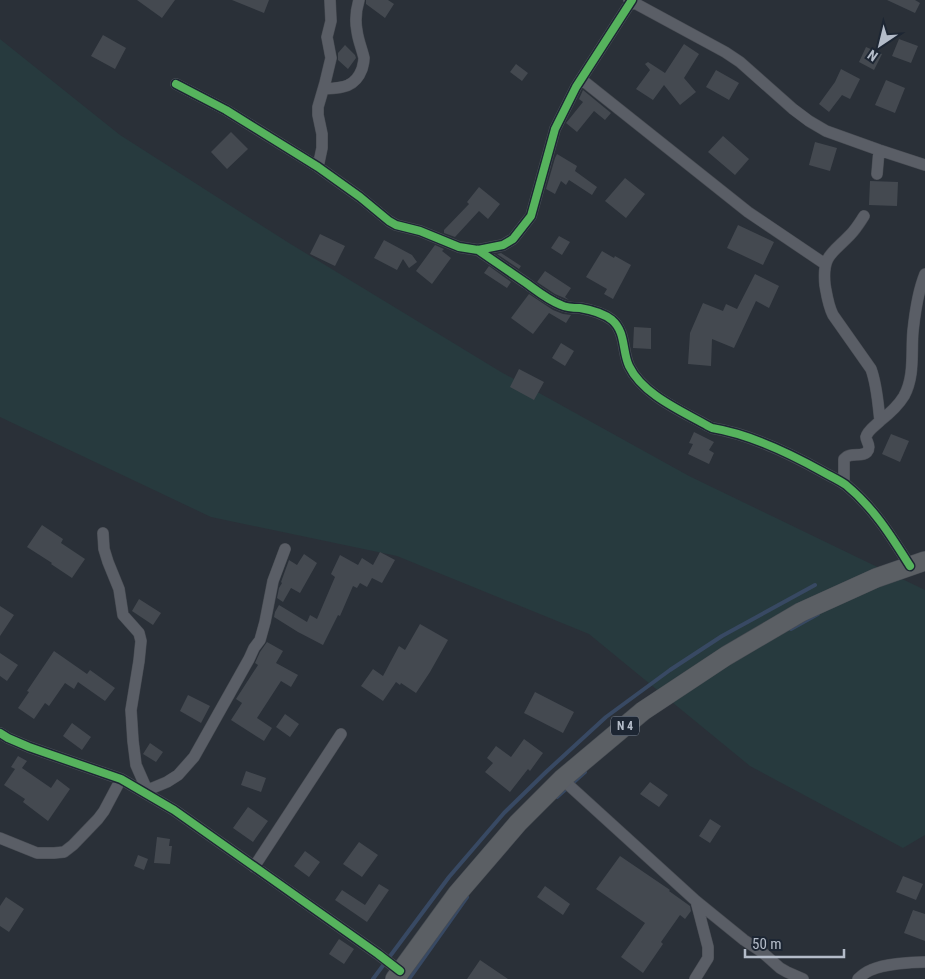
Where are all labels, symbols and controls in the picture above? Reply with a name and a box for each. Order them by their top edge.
north arrow [855,20,905,70]
text: N [864,47,881,65]
road number: N 4 [611,716,639,736]
scale bar [745,926,844,958]
text: 50 m [752,935,782,953]

